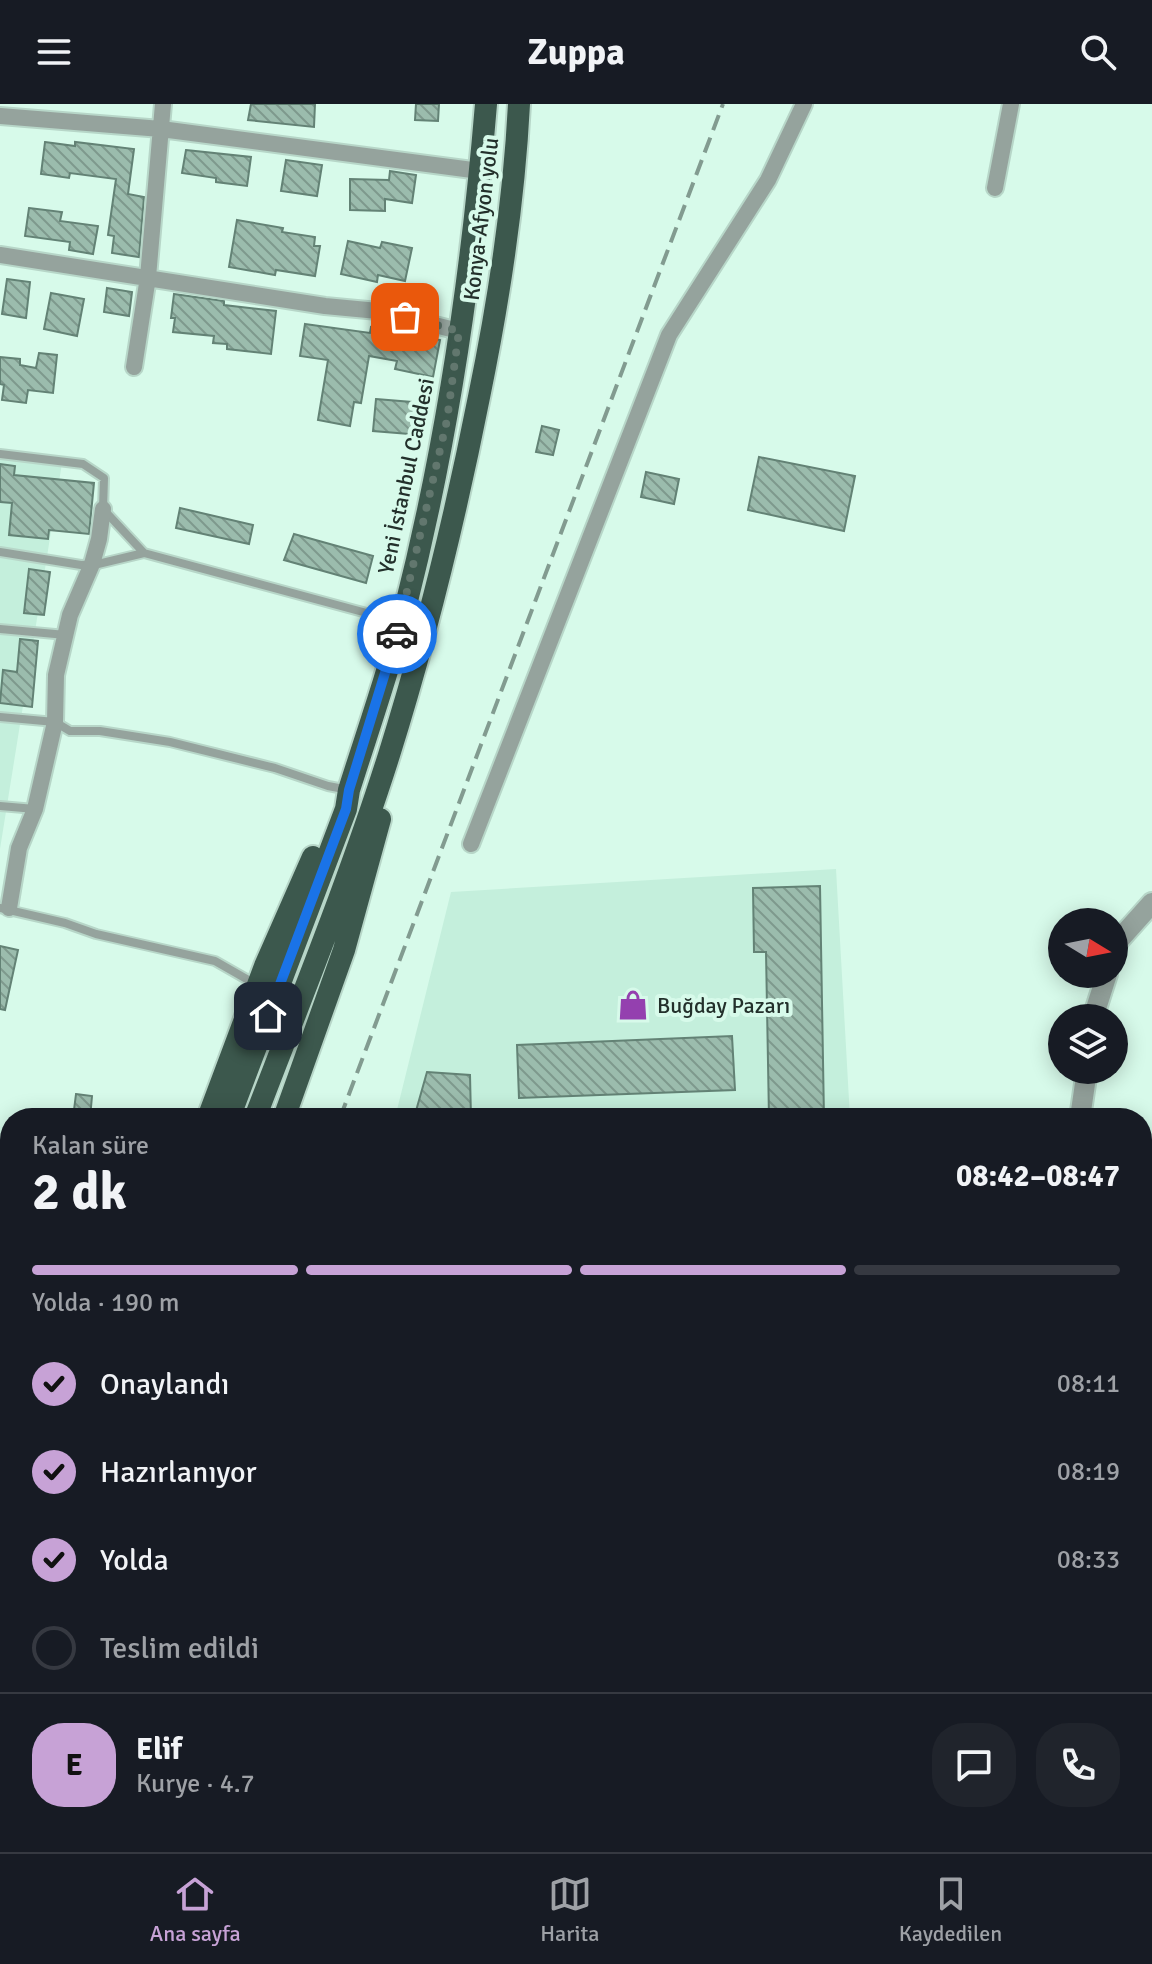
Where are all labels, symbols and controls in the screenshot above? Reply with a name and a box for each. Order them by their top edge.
icon: menu [32,30,76,74]
text: Zuppa [527,30,625,75]
icon: search [1076,30,1120,74]
street label: Konya-Afyon yolu [458,136,504,302]
pin [371,283,439,351]
icon: bag [383,295,427,339]
street label: Yeni İstanbul Caddesi [372,376,440,576]
courier [357,594,437,674]
icon: car [375,612,419,656]
north arrow [1048,908,1128,988]
map controls [1048,908,1128,1084]
pin [234,982,302,1050]
shop icon: Buğday Pazarı [616,988,650,1022]
place label: Buğday Pazarı [657,992,790,1019]
icon: home [246,994,290,1038]
button: layers [1048,1004,1128,1084]
text: Kalan süre [32,1130,149,1162]
text: 08:42–08:47 [956,1158,1120,1195]
text: 2 dk [32,1160,127,1224]
text: Yolda · 190 m [32,1287,179,1319]
icon: check [32,1362,76,1406]
text: Onaylandı [100,1366,229,1403]
text: 08:11 [1057,1368,1120,1400]
icon: check [32,1450,76,1494]
text: Hazırlanıyor [100,1454,257,1491]
text: 08:19 [1057,1456,1120,1488]
icon: check [32,1538,76,1582]
text: Yolda [100,1542,169,1579]
text: 08:33 [1057,1544,1120,1576]
text: Teslim edildi [100,1630,259,1667]
button: chat [932,1723,1016,1807]
button: phone [1036,1723,1120,1807]
text: Elif [136,1731,182,1768]
text: E [65,1747,83,1784]
text: Kurye · 4.7 [136,1768,255,1800]
tab: Ana sayfa [150,1872,241,1947]
tab: Harita [540,1872,599,1947]
tab: Kaydedilen [899,1872,1002,1947]

